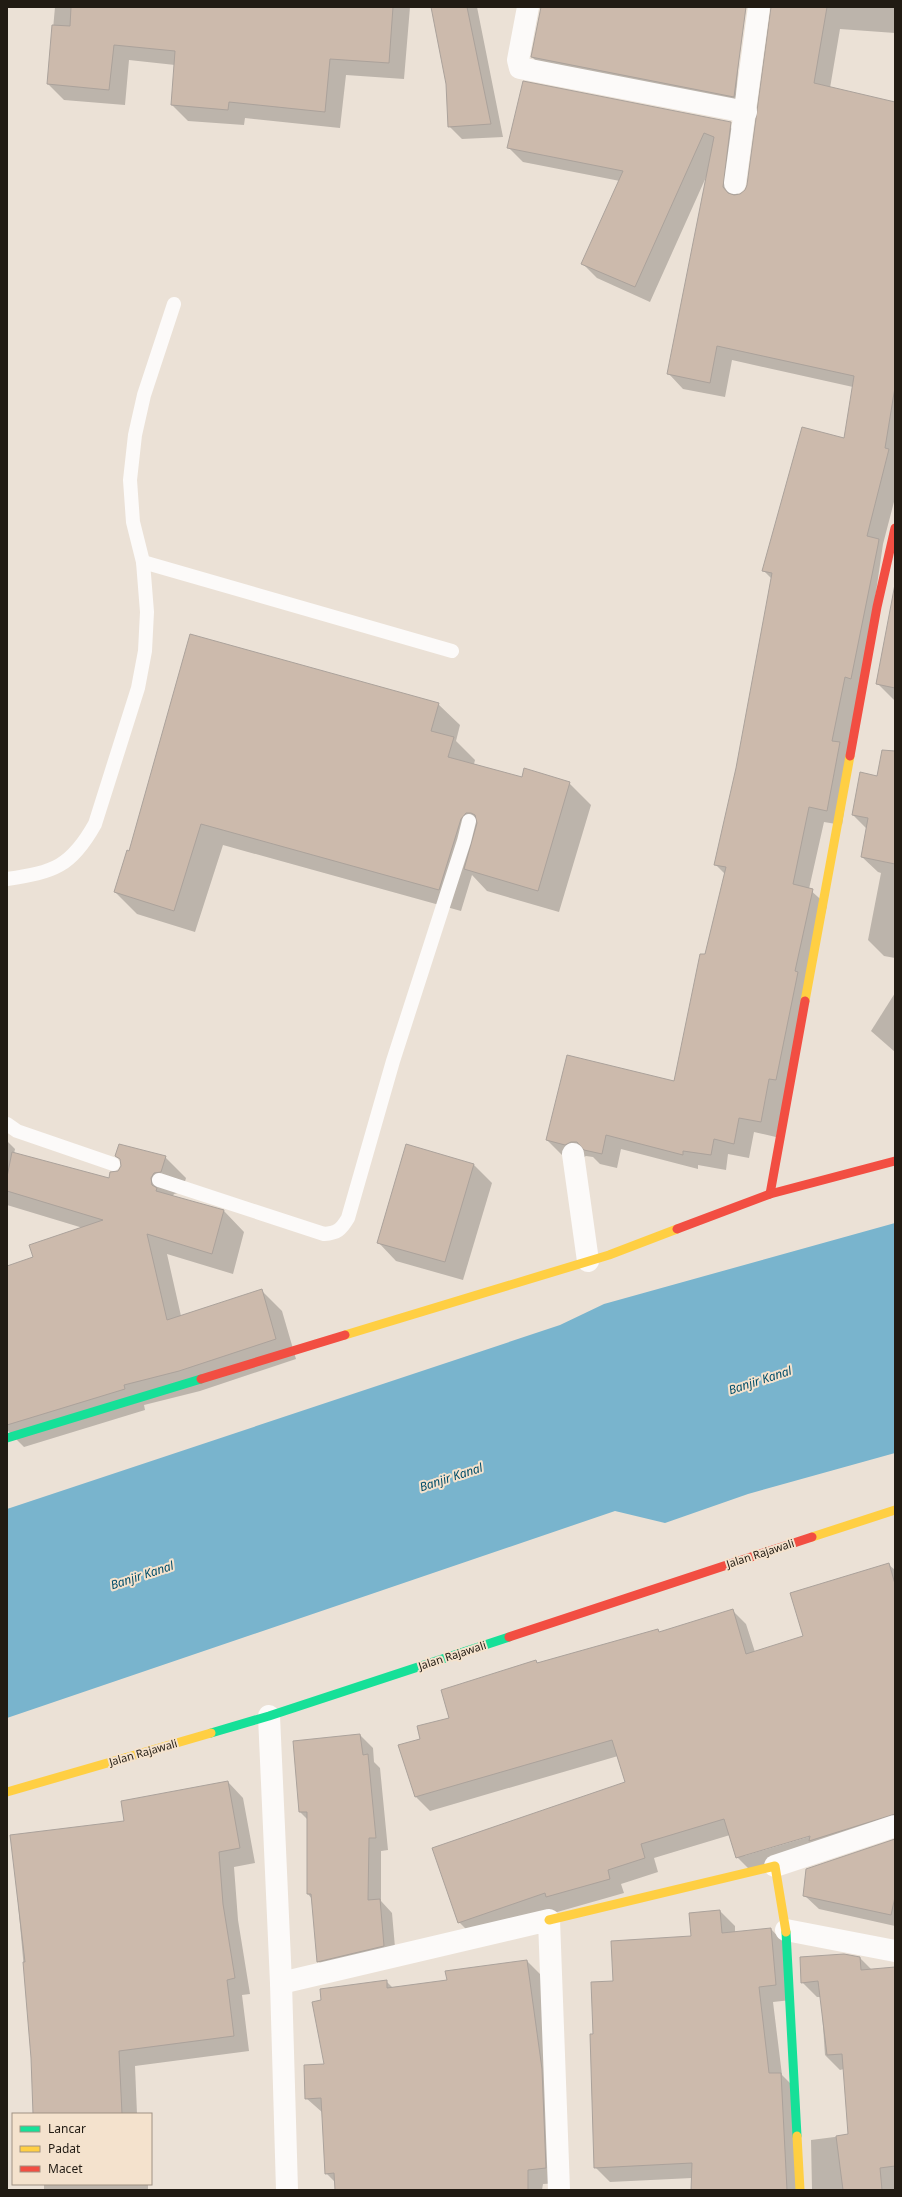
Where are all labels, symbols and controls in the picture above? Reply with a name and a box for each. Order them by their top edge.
water label: Banjir Kanal [726,1362,795,1398]
water label: Banjir Kanal [417,1459,486,1495]
street label: Jalan Rajawali [723,1535,796,1571]
water label: Banjir Kanal [108,1557,177,1593]
street label: Jalan Rajawali [415,1637,488,1673]
street label: Jalan Rajawali [106,1735,179,1769]
legend [12,2113,152,2185]
text: Lancar [48,2120,86,2137]
text: Padat [48,2140,81,2157]
text: Macet [48,2160,83,2177]

